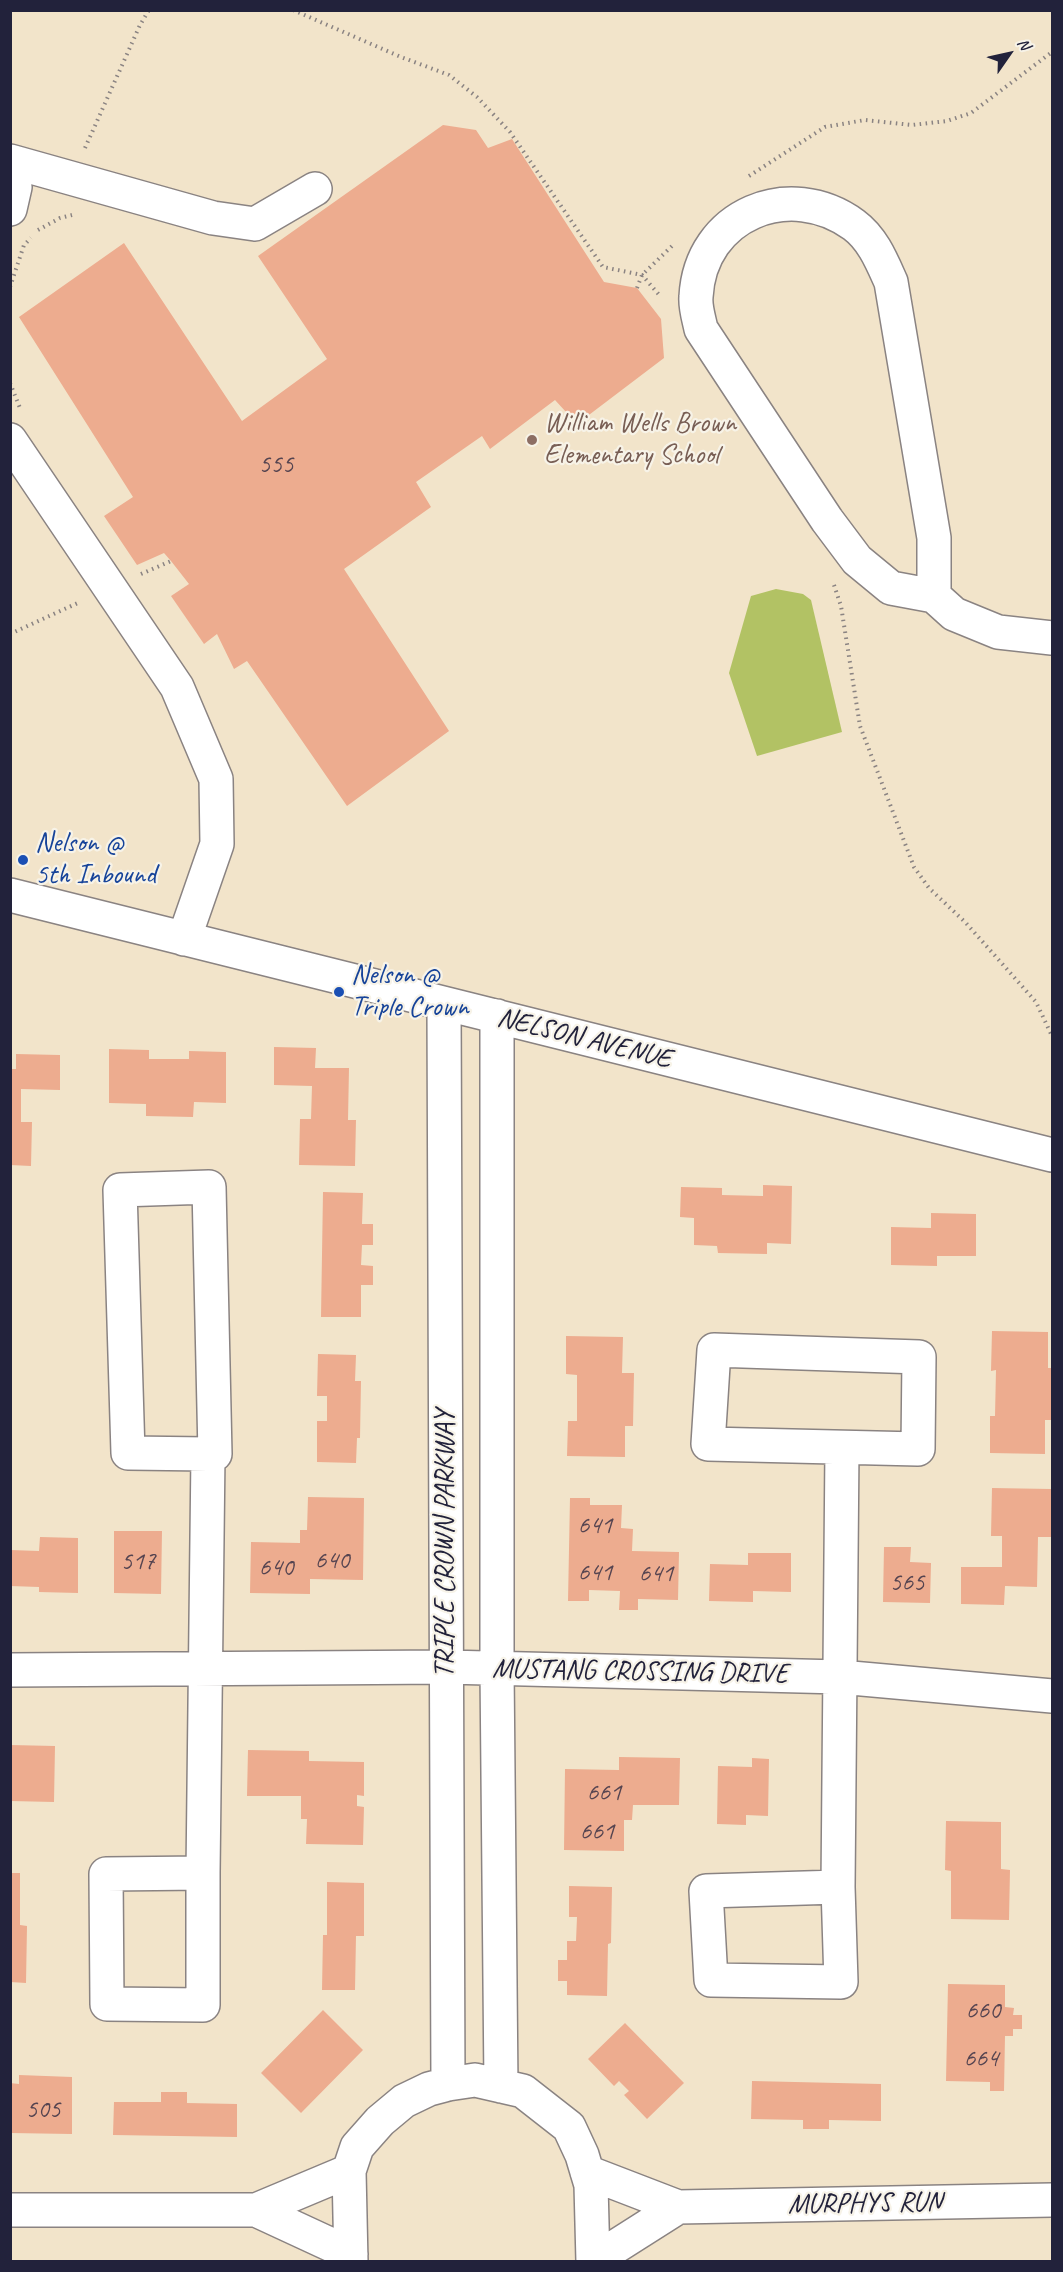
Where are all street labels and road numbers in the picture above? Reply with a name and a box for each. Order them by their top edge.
street label: NELSON AVENUE [494,1001,674,1077]
street label: TRIPLE CROWN PARKWAY [429,1410,463,1678]
street label: MUSTANG CROSSING DRIVE [492,1653,788,1691]
street label: MURPHYS RUN [788,2186,942,2222]

